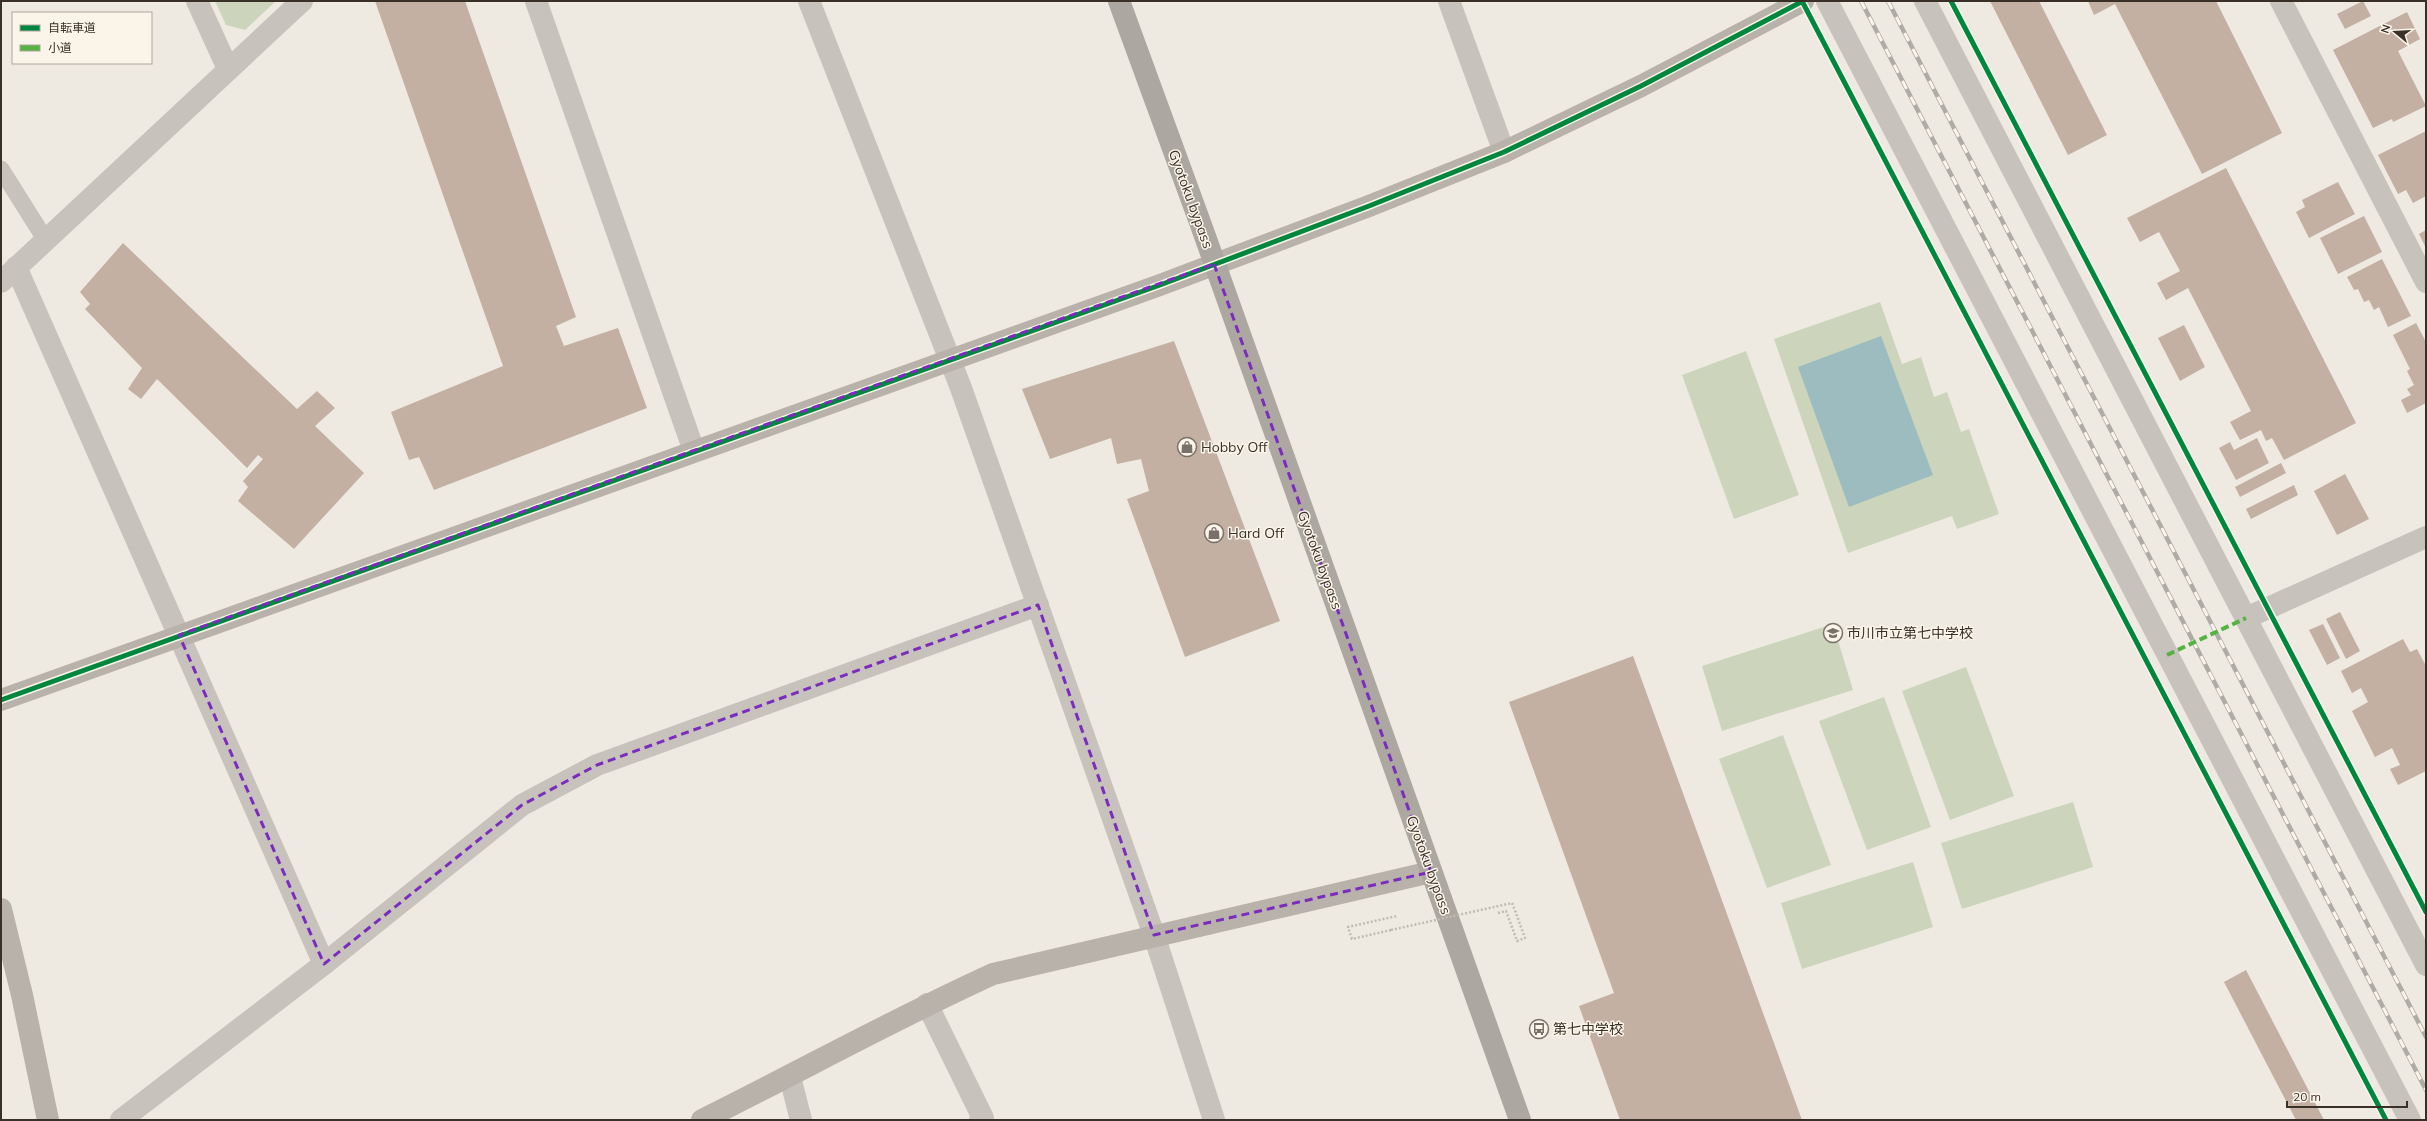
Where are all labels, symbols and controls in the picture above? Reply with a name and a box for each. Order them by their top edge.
legend [12,12,152,64]
north arrow [2375,12,2415,52]
text: 自転車道 [48,20,96,35]
text: N [2378,23,2393,35]
text: 小道 [48,40,72,55]
street label: Gyotoku bypass [1165,147,1217,251]
shop icon: Hobby Off [1176,436,1198,458]
place label: Hobby Off [1201,438,1268,456]
street label: Gyotoku bypass [1294,508,1346,612]
shop icon: Hard Off [1203,522,1225,544]
place label: Hard Off [1228,524,1284,542]
school or university icon: 市川市立第七中学校 [1822,622,1844,644]
place label: 市川市立第七中学校 [1847,624,1973,642]
street label: Gyotoku bypass [1403,813,1455,917]
bus stop icon: 第七中学校 [1528,1018,1550,1040]
place label: 第七中学校 [1553,1020,1623,1038]
scale bar [2287,1083,2407,1109]
text: 20 m [2293,1089,2321,1104]

